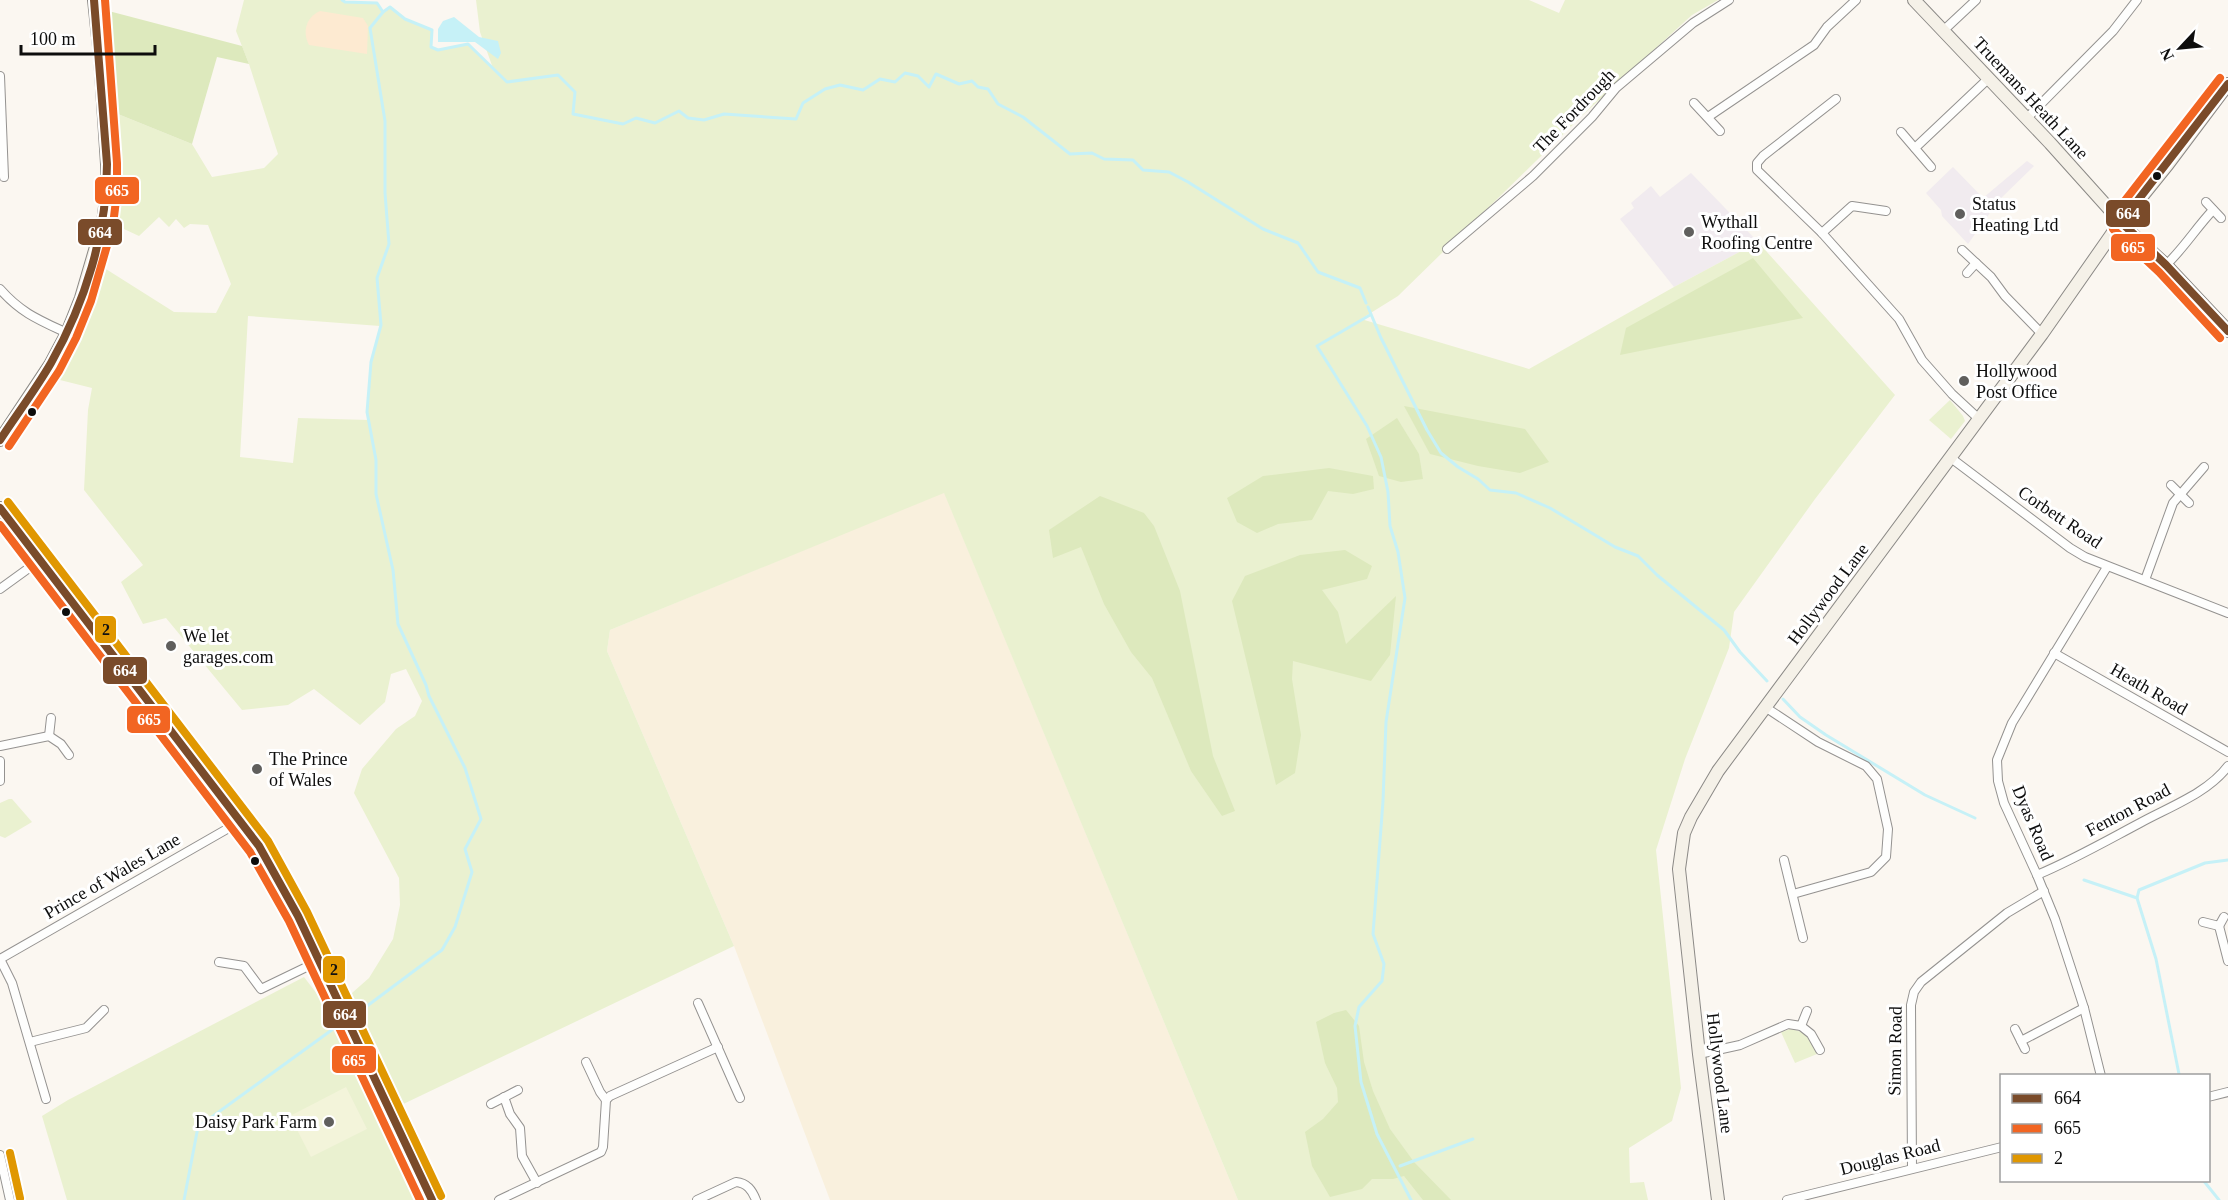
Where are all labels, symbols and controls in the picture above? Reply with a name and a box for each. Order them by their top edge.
scale bar [21,18,154,56]
north arrow [2150,18,2210,78]
text: 100 m [30,29,76,49]
street label: Truemans Heath Lane [1969,33,2093,163]
text: N [2157,45,2177,63]
street label: The Fordrough [1529,65,1619,157]
unlabelled marker [2151,170,2163,182]
line badge: 665 [94,176,140,205]
text: 665 [105,182,129,199]
place label: Status Heating Ltd [1972,194,2058,235]
line badge: 664 [2105,199,2151,228]
text: 664 [2116,205,2140,222]
marker: Status Heating Ltd [1953,207,1967,221]
place label: Wythall Roofing Centre [1701,212,1812,253]
line badge: 664 [77,218,123,246]
text: 664 [88,224,112,241]
marker: Wythall Roofing Centre [1682,225,1696,239]
line badge: 665 [2110,233,2156,262]
text: 665 [2121,239,2145,256]
place label: Hollywood Post Office [1976,361,2057,402]
marker: Hollywood Post Office [1957,374,1971,388]
unlabelled marker [26,406,38,418]
street label: Corbett Road [2014,482,2106,552]
street label: Hollywood Lane [1783,539,1873,649]
unlabelled marker [60,606,72,618]
line badge: 2 [94,615,117,644]
text: 2 [102,621,110,638]
place label: We let garages.com [183,626,273,667]
marker: We let garages.com [164,639,178,653]
line badge: 664 [102,656,148,685]
street label: Heath Road [2107,659,2191,719]
text: 664 [113,662,137,679]
line badge: 665 [126,705,171,734]
text: 665 [137,711,161,728]
place label: The Prince of Wales [269,749,347,790]
marker: The Prince of Wales [250,762,264,776]
street label: Fenton Road [2082,779,2174,841]
street label: Dyas Road [2008,783,2058,863]
street label: Prince of Wales Lane [40,829,184,923]
unlabelled marker [249,855,261,867]
line badge: 2 [322,955,346,984]
text: 2 [330,961,338,978]
line badge: 664 [322,1000,367,1029]
text: 664 [333,1006,357,1023]
street label: Simon Road [1884,1006,1906,1096]
street label: Hollywood Lane [1703,1011,1737,1135]
line badge: 665 [331,1045,377,1074]
text: 665 [342,1052,366,1069]
legend [2000,1074,2210,1182]
text: 664 [2054,1088,2081,1108]
place label: Daisy Park Farm [195,1112,317,1132]
marker: Daisy Park Farm [322,1115,336,1129]
text: 665 [2054,1118,2081,1138]
street label: Douglas Road [1838,1135,1942,1179]
text: 2 [2054,1148,2063,1168]

